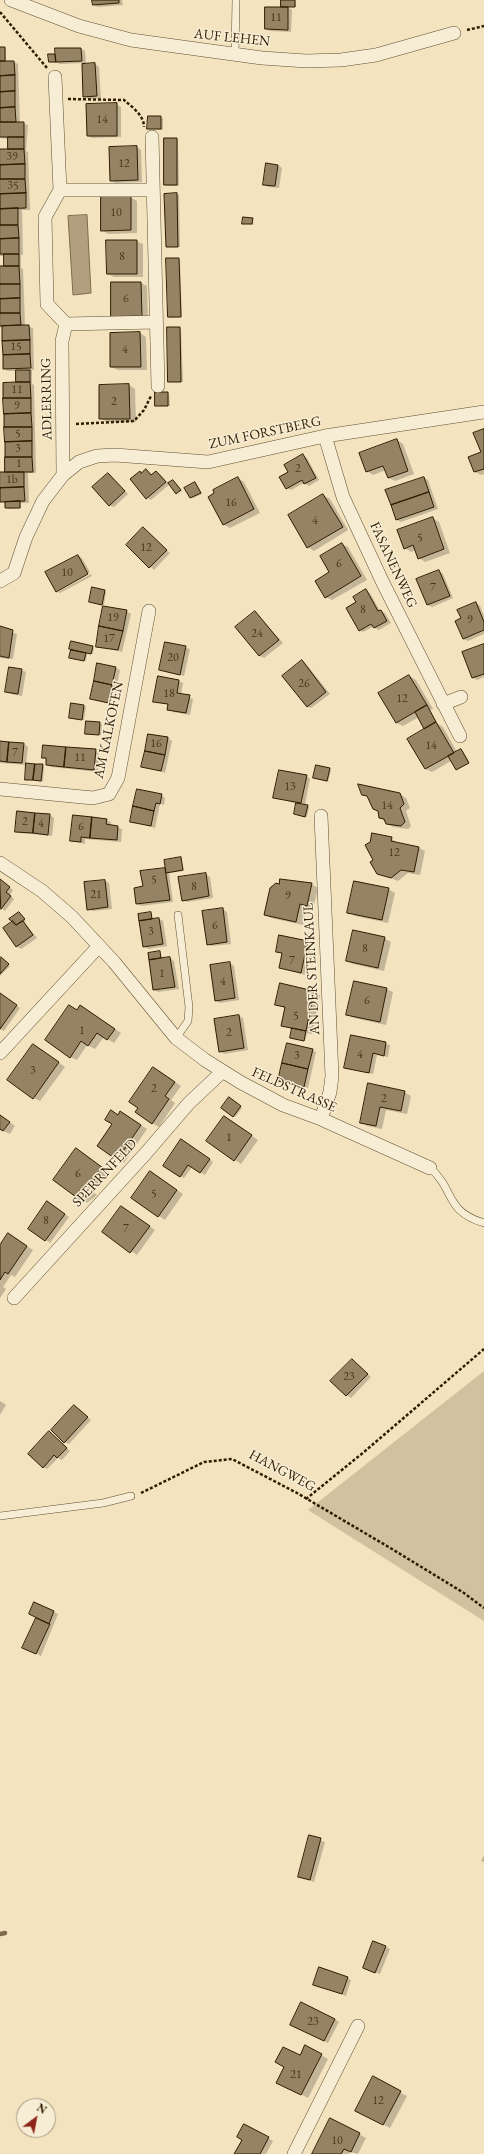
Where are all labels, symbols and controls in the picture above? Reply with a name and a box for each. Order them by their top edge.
house number: 11 [270,11,282,25]
street label: AUF LEHEN [193,26,271,50]
house number: 14 [96,113,108,127]
house number: 39 [6,150,18,164]
house number: 12 [118,157,130,171]
house number: 35 [7,179,19,193]
house number: 10 [110,206,122,220]
house number: 8 [119,250,125,264]
house number: 6 [123,292,129,306]
house number: 15 [10,340,22,354]
house number: 4 [122,343,128,357]
street label: ADLERRING [38,358,56,440]
house number: 11 [11,383,23,397]
house number: 2 [111,395,117,409]
house number: 9 [14,399,20,413]
street label: ZUM FORSTBERG [207,413,323,453]
house number: 5 [15,427,21,441]
house number: 3 [15,442,21,456]
house number: 1 [16,457,22,471]
house number: 2 [295,462,301,476]
house number: 1b [6,473,18,487]
house number: 16 [225,496,237,510]
house number: 4 [312,514,318,528]
street label: FASANENWEG [366,519,420,611]
house number: 5 [417,531,423,545]
house number: 12 [140,541,152,555]
house number: 6 [336,557,342,571]
house number: 10 [61,566,73,580]
house number: 7 [430,581,436,595]
house number: 8 [360,603,366,617]
house number: 19 [107,611,119,625]
house number: 9 [467,613,473,627]
house number: 24 [251,627,263,641]
house number: 17 [103,632,115,646]
house number: 20 [167,651,179,665]
house number: 26 [298,677,310,691]
street label: AM KALKOFEN [91,680,127,780]
house number: 18 [163,687,175,701]
house number: 12 [396,692,408,706]
house number: 16 [150,737,162,751]
house number: 14 [425,739,437,753]
house number: 7 [12,746,18,760]
house number: 11 [74,751,86,765]
house number: 13 [284,780,296,794]
house number: 14 [381,799,393,813]
house number: 2 [22,815,28,829]
house number: 4 [38,817,44,831]
house number: 6 [78,820,84,834]
house number: 12 [388,846,400,860]
house number: 5 [151,873,157,887]
house number: 8 [191,880,197,894]
house number: 21 [90,888,102,902]
house number: 9 [285,889,291,903]
street label: AN DER STEINKAUL [300,903,324,1035]
house number: 6 [212,919,218,933]
house number: 3 [148,925,154,939]
house number: 8 [362,942,368,956]
house number: 7 [289,954,295,968]
house number: 1 [159,967,165,981]
house number: 4 [220,975,226,989]
house number: 6 [364,994,370,1008]
house number: 5 [293,1009,299,1023]
house number: 1 [79,1024,85,1038]
house number: 2 [226,1026,232,1040]
house number: 4 [357,1048,363,1062]
house number: 3 [294,1049,300,1063]
house number: 3 [30,1064,36,1078]
street label: FELDSTRASSE [249,1064,339,1116]
house number: 2 [151,1082,157,1096]
house number: 2 [381,1092,387,1106]
house number: 1 [226,1131,232,1145]
street label: SPERRNFELD [69,1135,141,1211]
house number: 6 [75,1167,81,1181]
house number: 5 [151,1187,157,1201]
house number: 8 [43,1214,49,1228]
house number: 7 [123,1222,129,1236]
house number: 23 [343,1370,355,1384]
street label: HANGWEG [246,1446,318,1496]
house number: 23 [307,2015,319,2029]
house number: 21 [290,2068,302,2082]
house number: 12 [372,2094,384,2108]
north arrow [16,2098,56,2138]
text: N [34,2100,49,2117]
house number: 10 [331,2134,343,2148]

